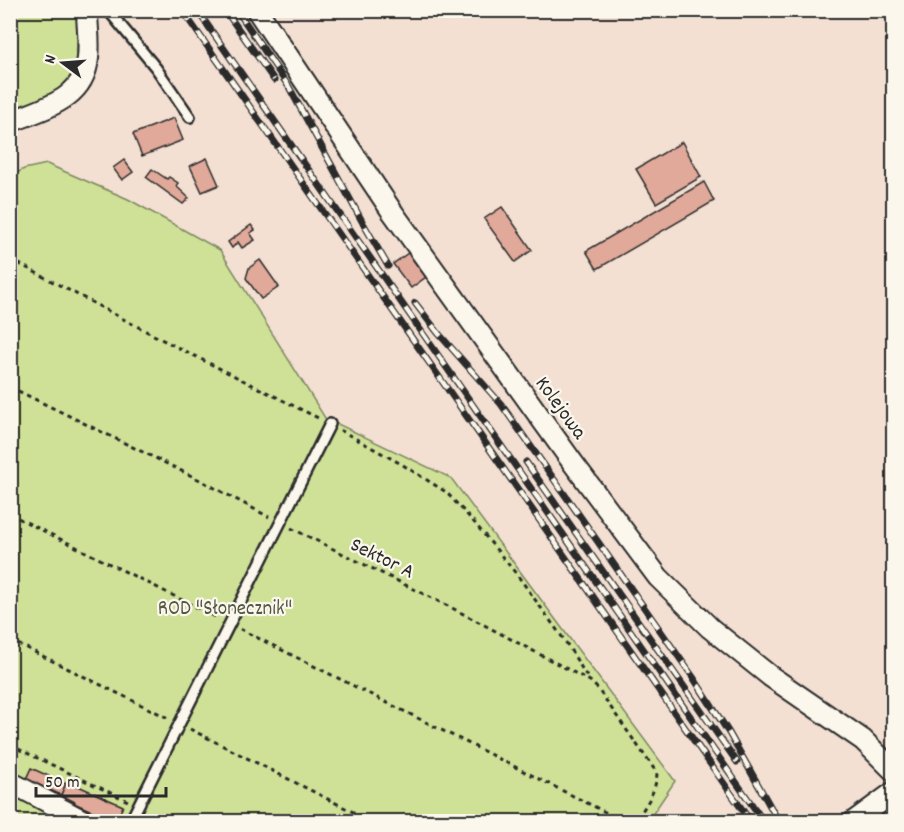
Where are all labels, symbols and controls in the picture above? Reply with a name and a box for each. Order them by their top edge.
north arrow [33,33,93,93]
text: N [39,52,63,67]
street label: Kolejowa [526,371,593,447]
street label: Sektor A [344,531,419,588]
park label: ROD "Słonecznik" [158,595,292,625]
scale bar [36,760,166,798]
text: 50 m [45,771,80,796]

